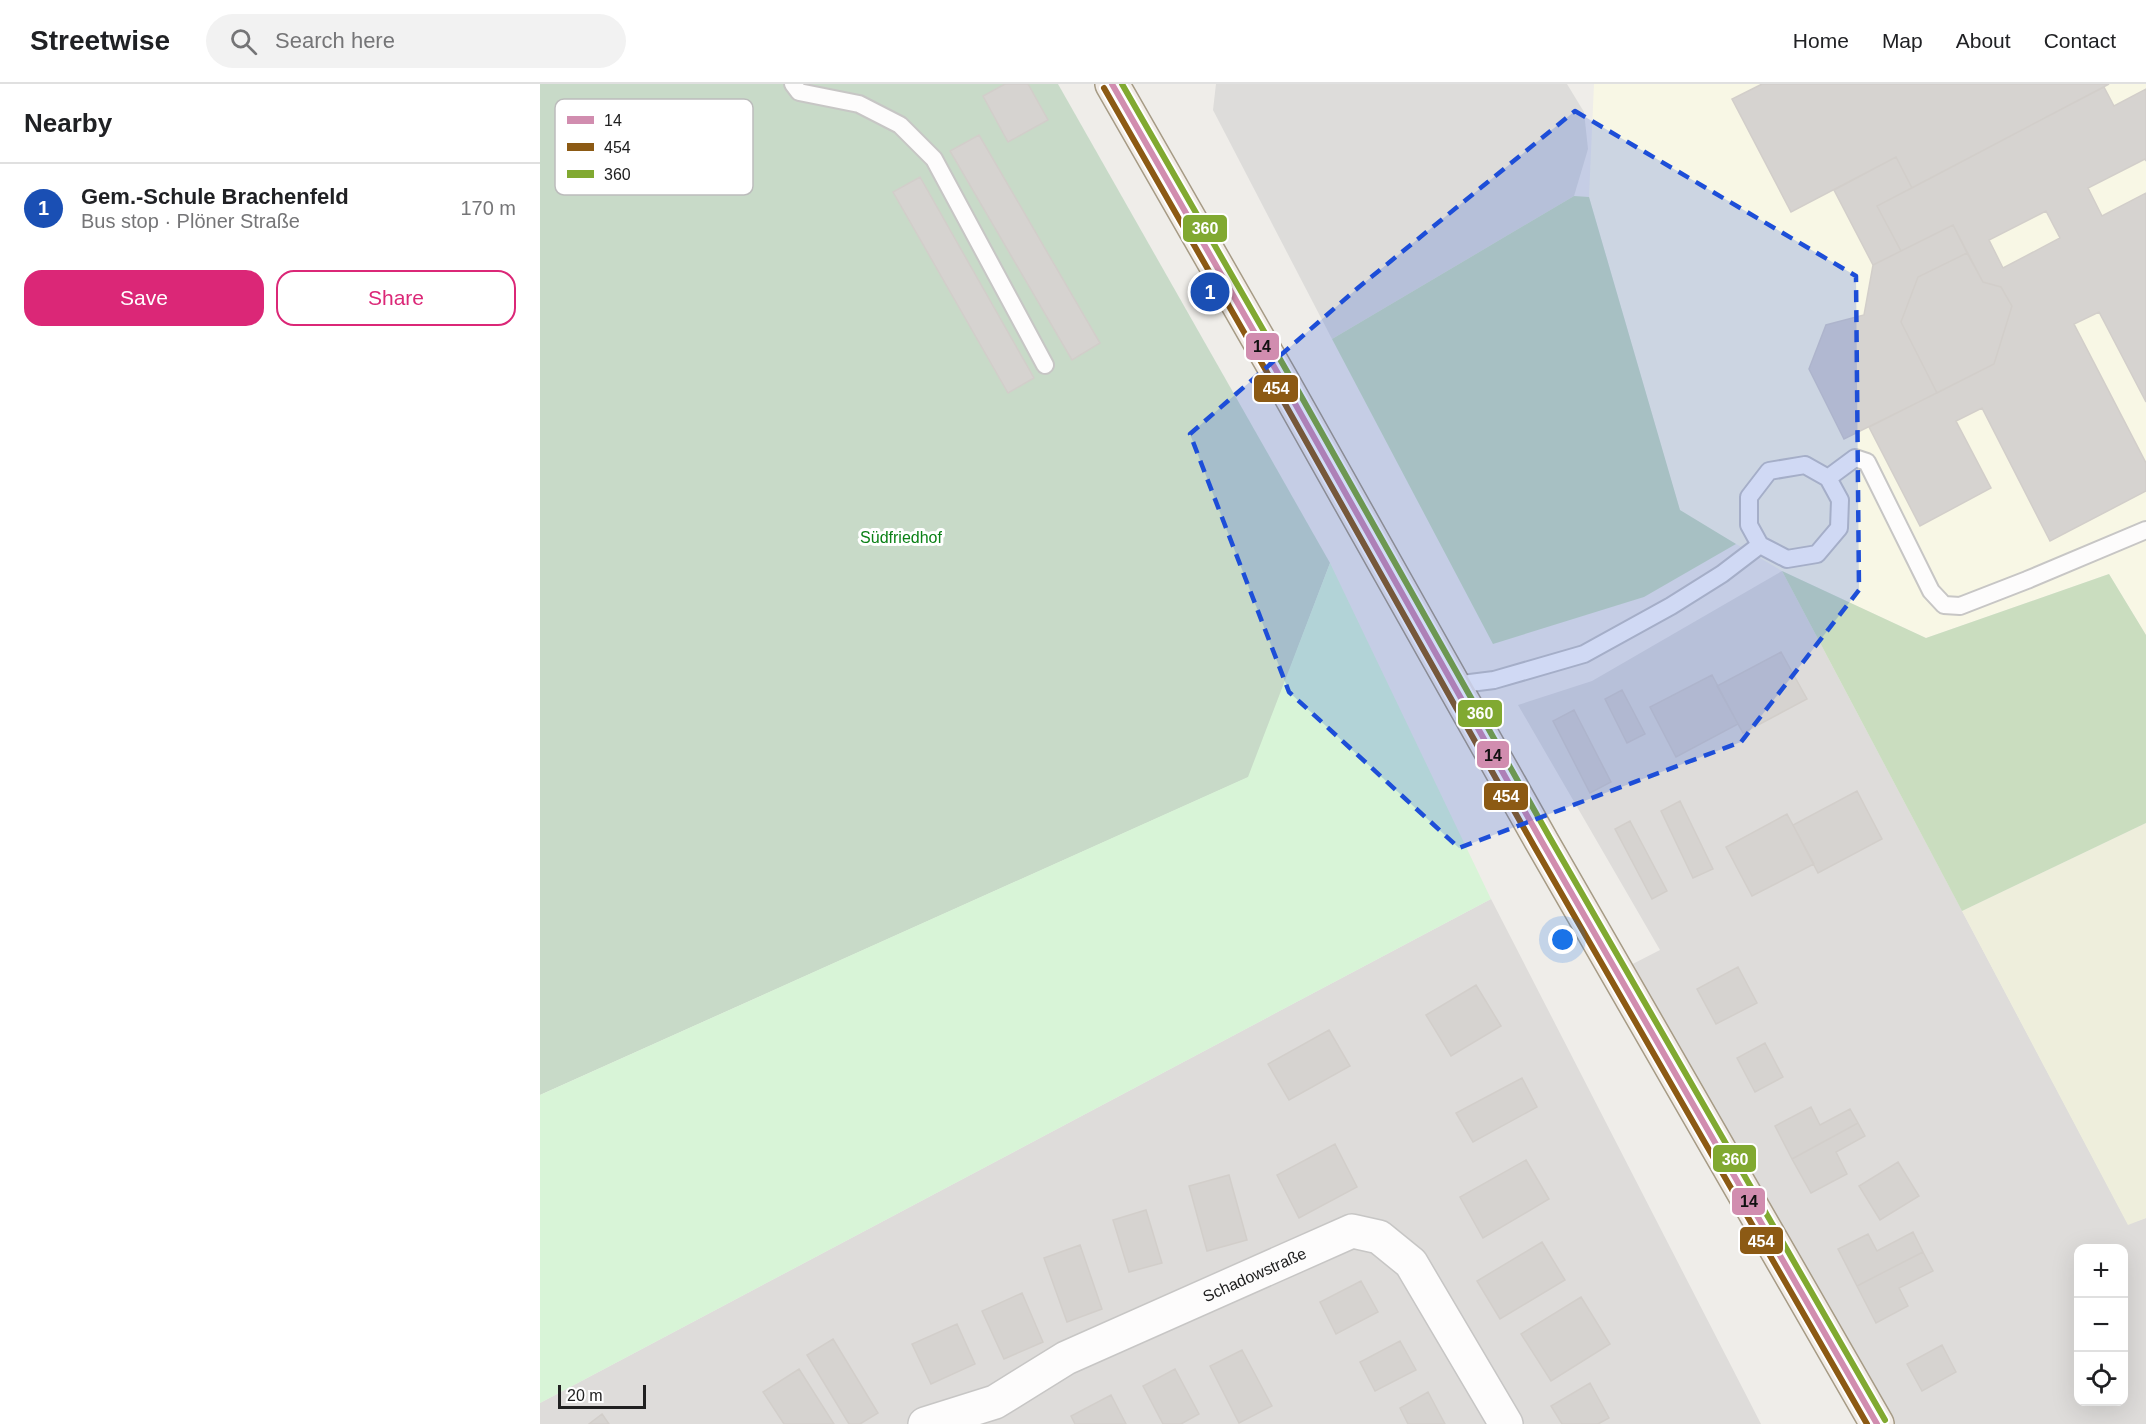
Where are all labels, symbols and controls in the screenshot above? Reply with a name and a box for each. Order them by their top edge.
search box [206,14,626,68]
text: Streetwise [30,25,170,56]
icon: search [227,25,260,58]
text: Search here [275,28,395,53]
text: Home [1793,29,1849,52]
text: Map [1882,29,1923,52]
text: About [1956,29,2011,52]
text: Contact [2044,29,2116,52]
legend [555,99,753,195]
text: Nearby [24,108,112,138]
text: 14 [604,112,622,129]
text: 454 [604,139,631,156]
text: 360 [604,166,631,183]
text: Gem.-Schule Brachenfeld [81,184,349,209]
text: 1 [38,197,49,219]
text: 170 m [460,197,516,219]
text: Bus stop · Plöner Straße [81,210,300,232]
line badge: 360 [1182,214,1228,243]
text: 360 [1192,220,1218,237]
button: Save [24,270,264,326]
button: Share [276,270,516,326]
pin: 1 [1190,270,1230,314]
line badge: 14 [1245,332,1280,361]
text: 14 [1253,338,1271,355]
line badge: 454 [1253,374,1299,403]
text: 454 [1263,380,1289,397]
park label: Südfriedhof [860,529,942,546]
line badge: 360 [1457,699,1503,728]
text: 360 [1467,705,1493,722]
line badge: 14 [1476,740,1510,769]
text: 14 [1484,747,1502,764]
line badge: 454 [1483,782,1529,811]
text: 454 [1493,788,1519,805]
your location [1548,925,1577,954]
line badge: 360 [1712,1144,1757,1173]
text: 360 [1722,1151,1748,1168]
line badge: 14 [1731,1187,1766,1216]
text: 14 [1740,1193,1758,1210]
line badge: 454 [1739,1226,1784,1255]
text: 454 [1748,1233,1774,1250]
street label: Schadowstraße [1200,1244,1309,1305]
map controls [2074,1244,2128,1406]
button: + [2074,1244,2128,1298]
button: − [2074,1298,2128,1352]
button: locate [2074,1352,2128,1406]
scale bar [558,1382,646,1410]
text: 20 m [567,1387,603,1404]

